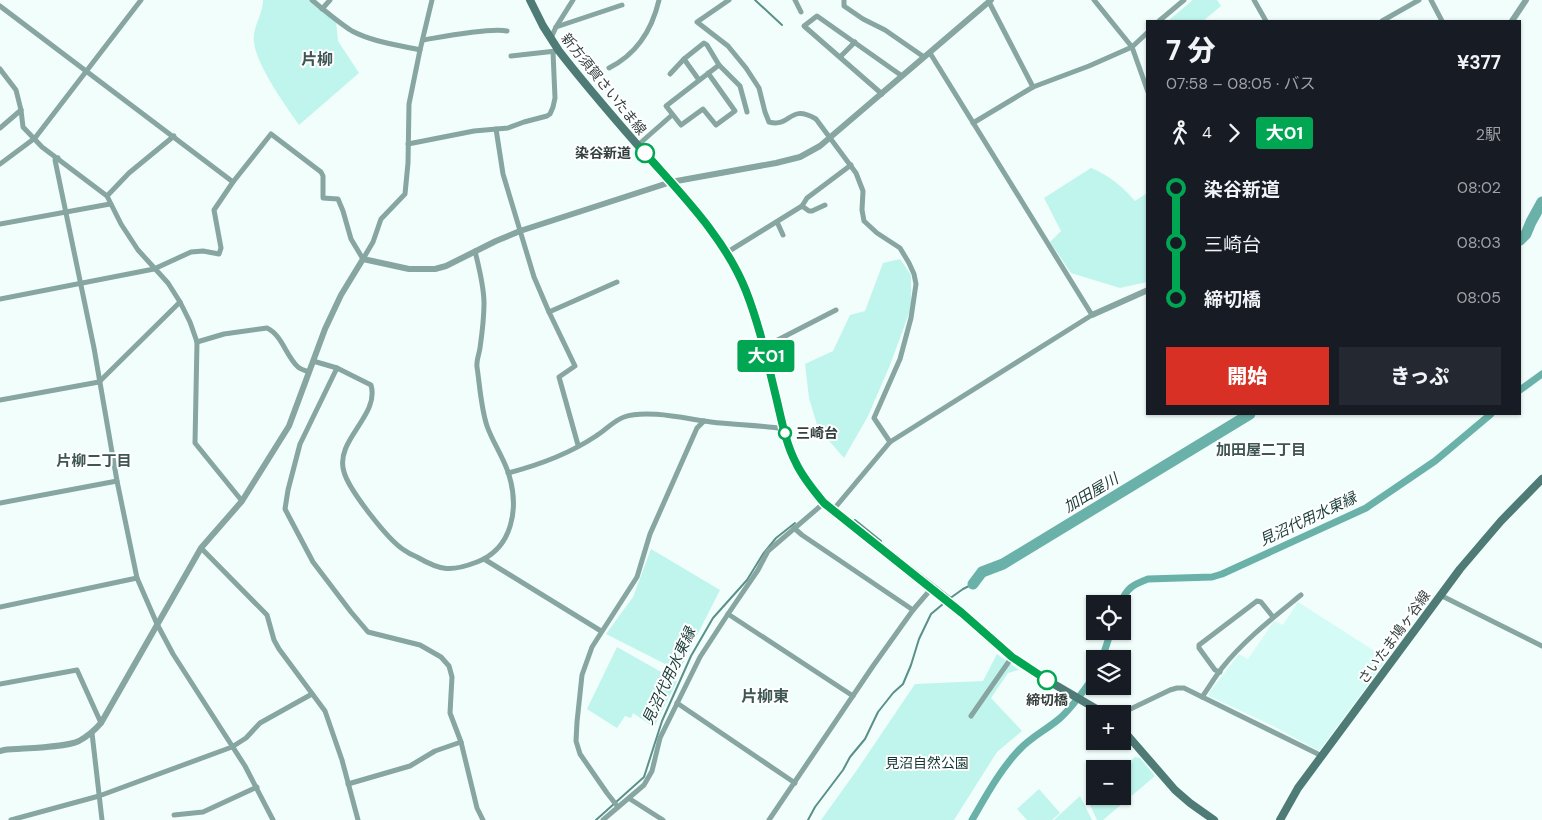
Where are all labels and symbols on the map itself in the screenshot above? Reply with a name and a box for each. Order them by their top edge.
street label: 新方須賀さいたま線 [557,30,651,138]
district label: 片柳 [301,49,333,70]
marker: 染谷新道 [635,143,655,163]
place label: 染谷新道 [575,144,631,162]
line badge: 大01 [737,340,795,372]
place label: 三崎台 [796,424,838,442]
marker: 三崎台 [778,426,792,440]
district label: 加田屋二丁目 [1216,440,1306,460]
district label: 片柳二丁目 [56,451,132,471]
water label: 加田屋川 [1060,468,1124,517]
water label: 見沼代用水東縁 [1256,487,1362,550]
street label: さいたま鳩ヶ谷線 [1354,587,1434,687]
water label: 見沼代用水東縁 [638,622,701,728]
marker: 締切橋 [1037,670,1057,690]
district label: 片柳東 [741,686,789,707]
place label: 締切橋 [1026,691,1068,709]
park label: 見沼自然公園 [885,754,969,772]

